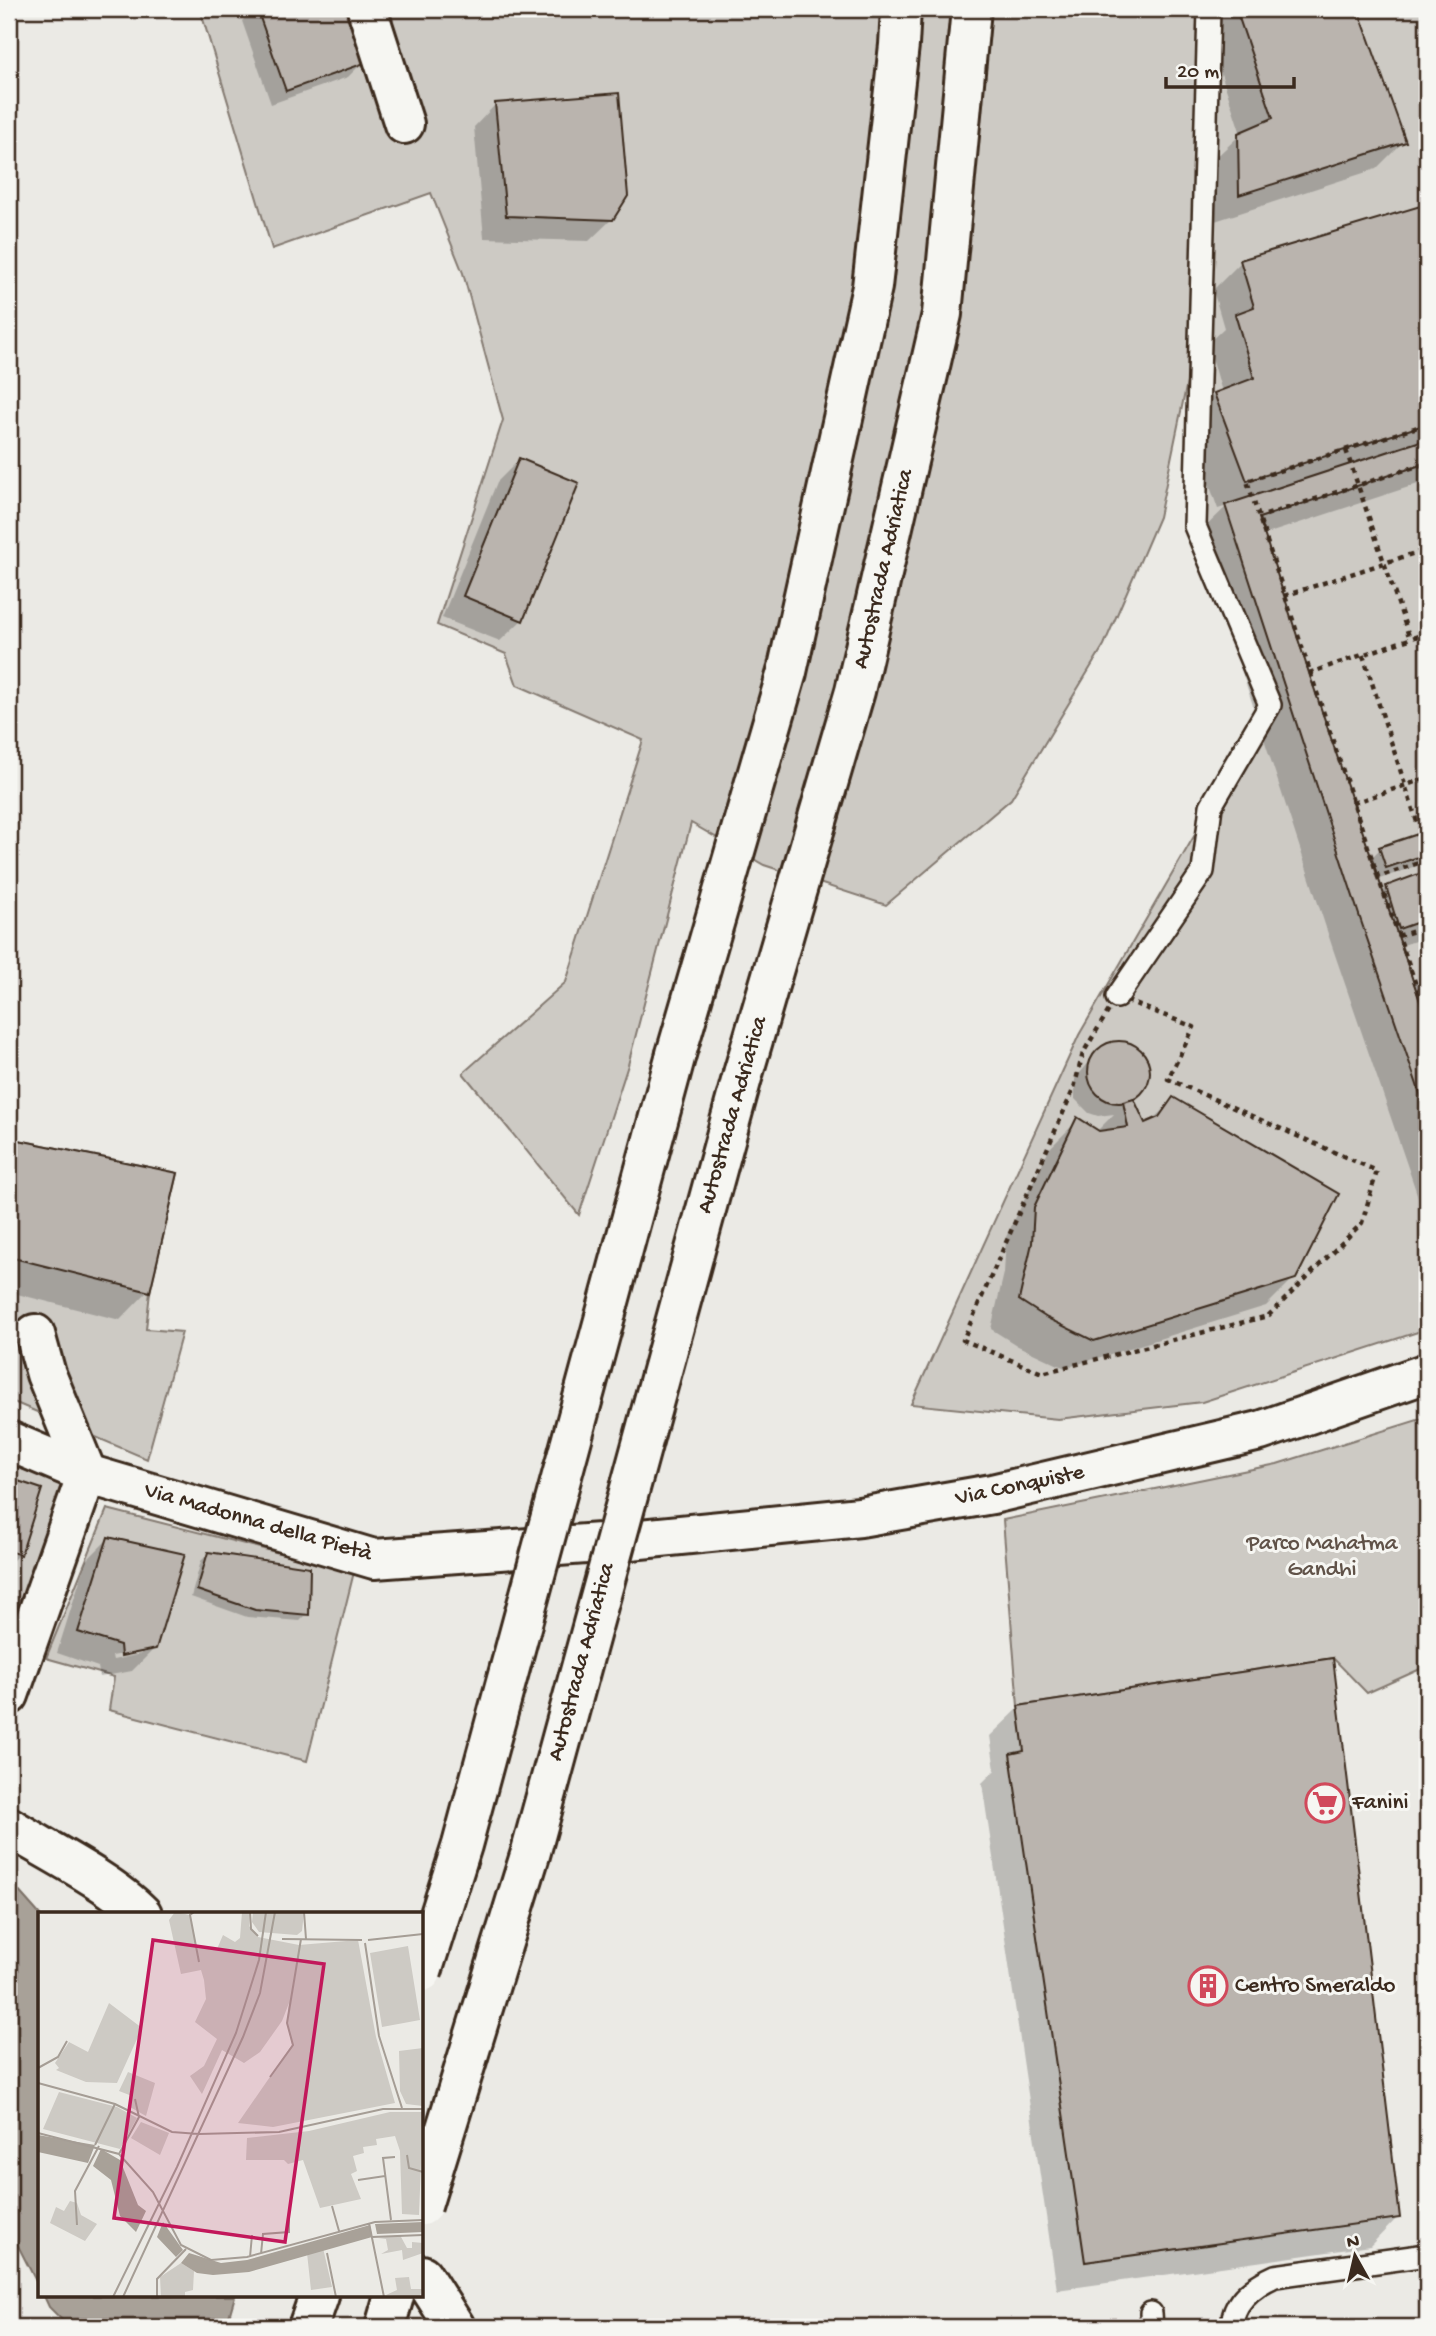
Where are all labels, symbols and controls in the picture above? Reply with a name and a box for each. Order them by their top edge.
scale bar [1166,46,1294,90]
text: 20 m [1177,61,1219,86]
street label: Autostrada Adriatica [848,465,920,671]
street label: Autostrada Adriatica [692,1012,774,1217]
street label: Via Conquiste [952,1459,1088,1513]
street label: Via Madonna della Pietà [140,1477,376,1569]
park label: Parco Mahatma Gandhi [1245,1531,1399,1584]
street label: Autostrada Adriatica [543,1559,622,1764]
supermarket icon: Fanini [1304,1782,1346,1824]
place label: Fanini [1351,1790,1408,1817]
inset map [38,1912,424,2298]
building icon: Centro Smeraldo [1187,1965,1229,2007]
place label: Centro Smeraldo [1235,1973,1396,2000]
north arrow [1320,2220,1390,2290]
text: N [1345,2230,1361,2255]

